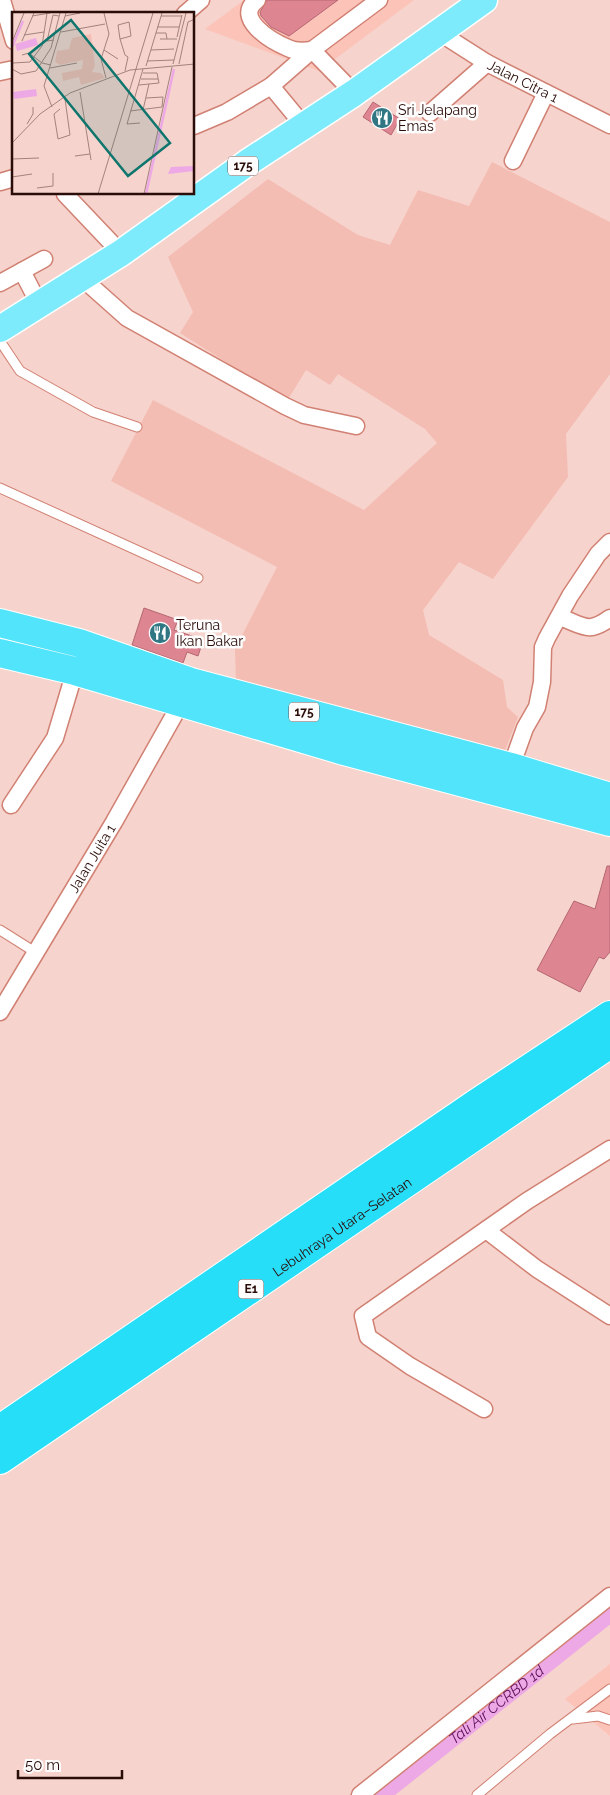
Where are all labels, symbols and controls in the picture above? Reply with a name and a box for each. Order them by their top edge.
inset map [12,12,195,195]
street label: Jalan Citra 1 [485,57,561,106]
place label: Sri Jelapang Emas [398,102,477,134]
restaurant icon: Sri Jelapang Emas [370,106,394,130]
road number: 175 [228,157,258,176]
place label: Teruna Ikan Bakar [176,617,243,649]
restaurant icon: Teruna Ikan Bakar [148,621,172,645]
road number: 175 [289,702,319,722]
street label: Jalan Juita 1 [65,821,119,896]
street label: Lebuhraya Utara–Selatan [270,1174,414,1280]
road number: E1 [238,1280,264,1298]
water label: Tali Air CCRBD 1d [445,1661,549,1748]
scale bar [18,1748,121,1780]
text: 50 m [25,1756,60,1774]

